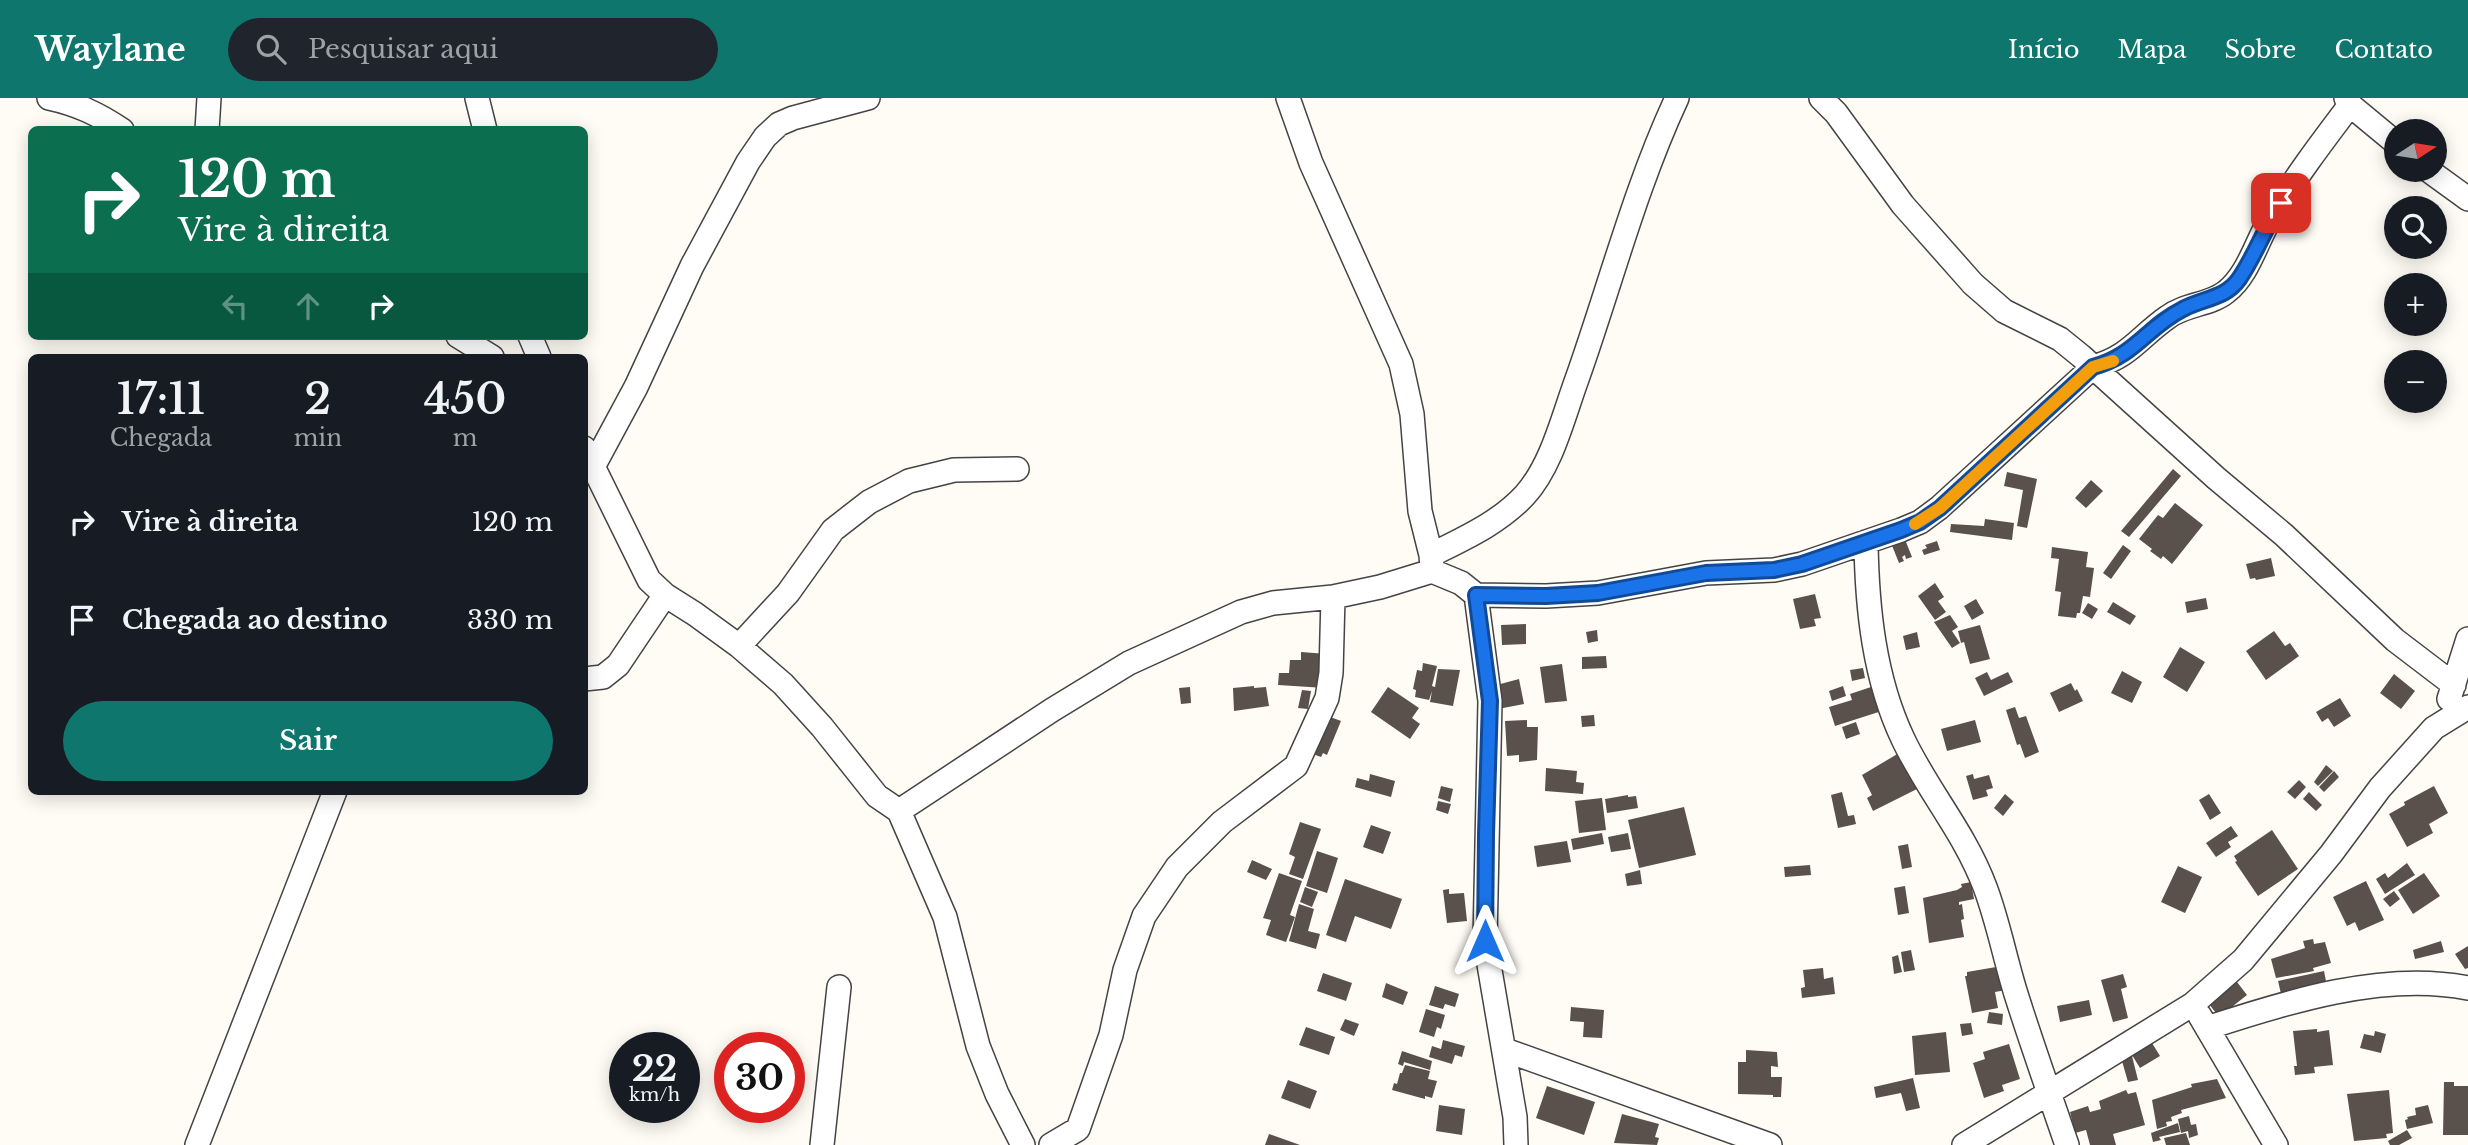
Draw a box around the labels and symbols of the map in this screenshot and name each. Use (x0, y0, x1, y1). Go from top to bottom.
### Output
north arrow (2384, 119, 2446, 182)
pin (2251, 173, 2311, 233)
position arrow (1448, 904, 1522, 978)
speed limit sign: 30 (714, 1032, 805, 1123)

